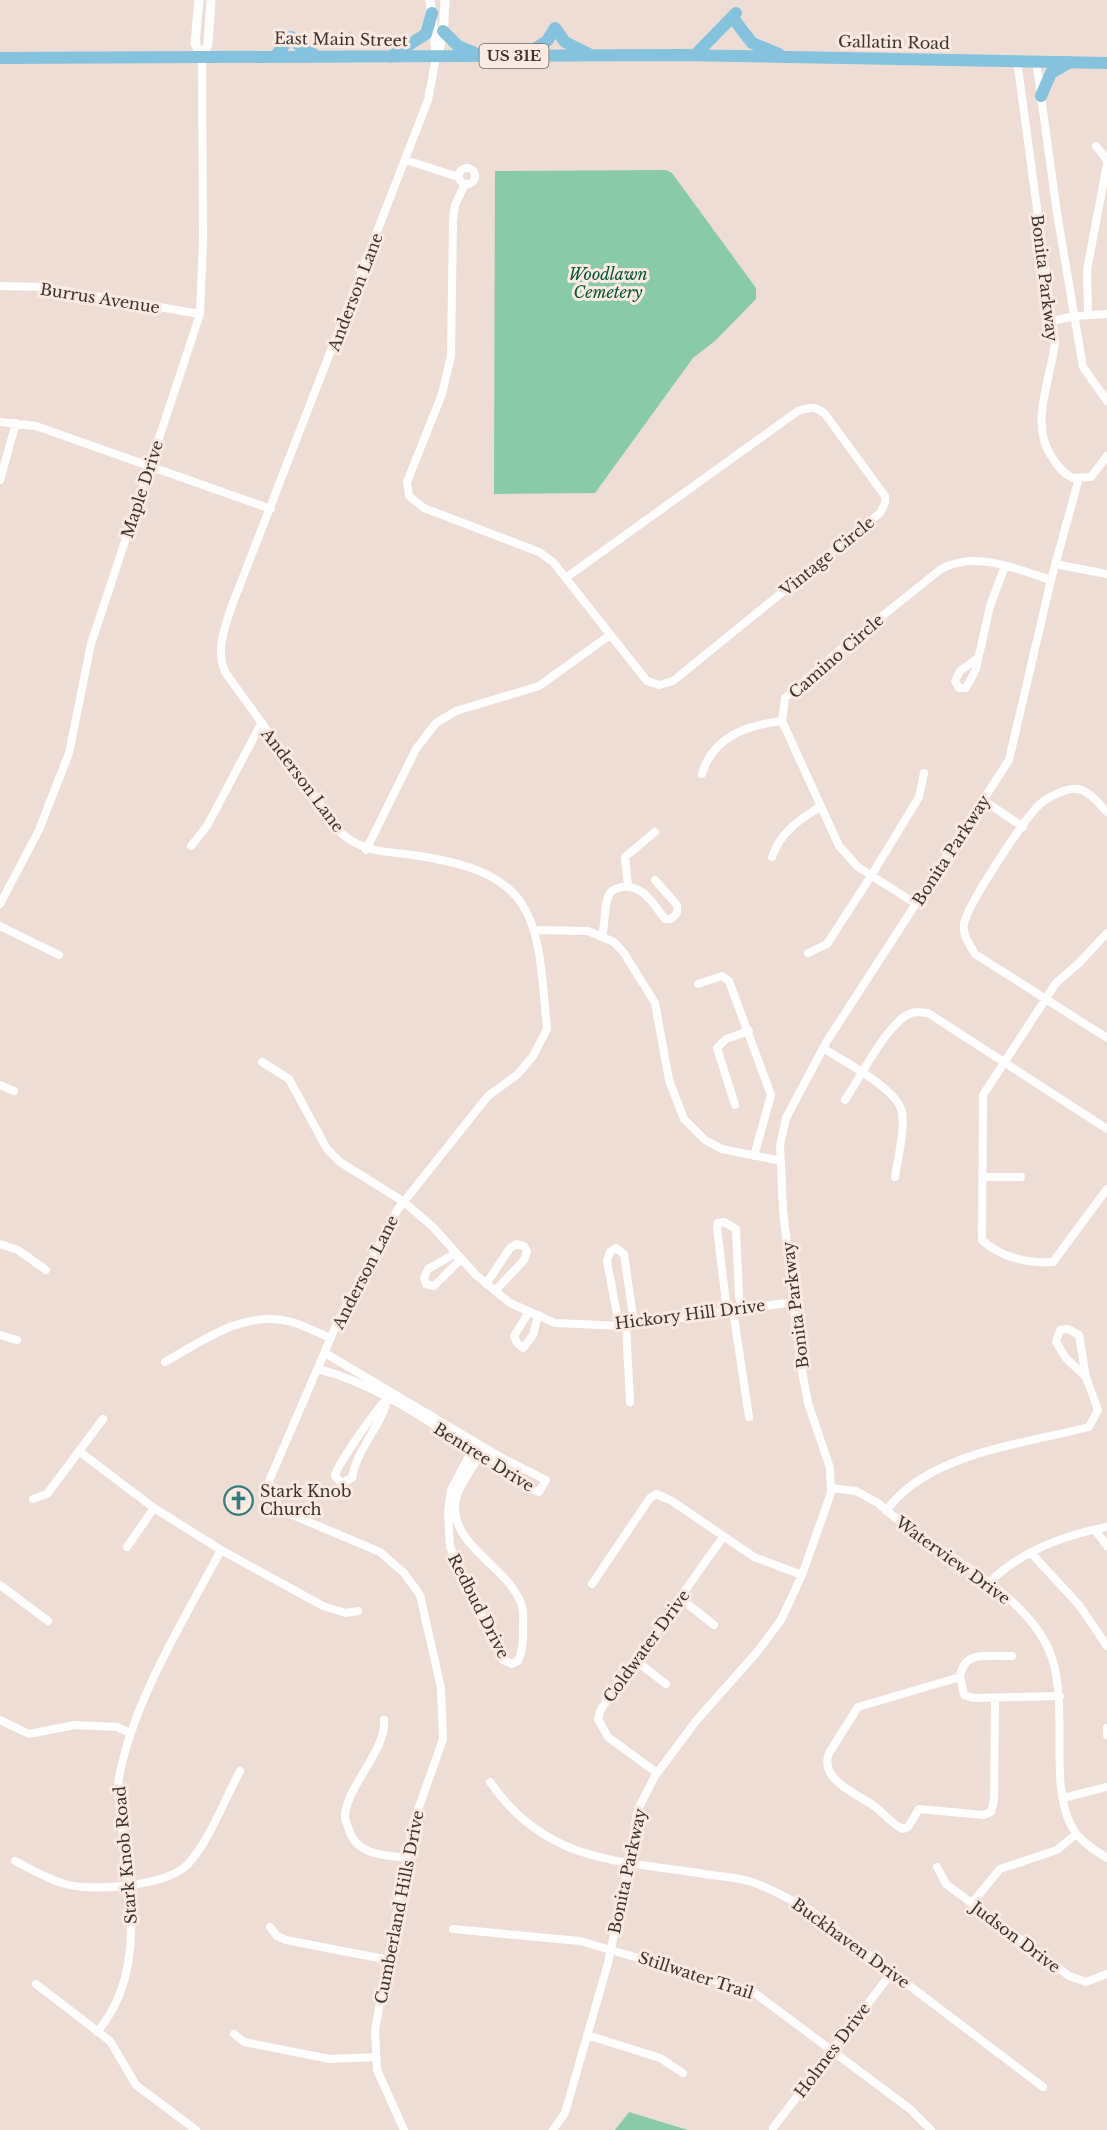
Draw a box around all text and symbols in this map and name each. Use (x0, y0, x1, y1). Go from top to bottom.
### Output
street label: East Main Street (274, 28, 408, 50)
street label: Gallatin Road (838, 31, 950, 53)
road number: US 31E (480, 44, 548, 68)
street label: Bonita Parkway (1027, 213, 1063, 343)
street label: Anderson Lane (323, 230, 387, 355)
park label: Woodlawn Cemetery (568, 264, 648, 302)
street label: Burrus Avenue (39, 279, 161, 317)
street label: Maple Drive (117, 437, 167, 541)
street label: Vintage Circle (775, 512, 878, 601)
street label: Camino Circle (784, 609, 888, 703)
street label: Anderson Lane (257, 723, 349, 836)
street label: Bonita Parkway (908, 790, 995, 909)
street label: Anderson Lane (327, 1212, 402, 1333)
street label: Bonita Parkway (777, 1240, 813, 1370)
street label: Hickory Hill Drive (614, 1295, 766, 1333)
street label: Bentree Drive (430, 1418, 538, 1496)
place label: Stark Knob Church (260, 1481, 351, 1519)
church icon: Stark Knob Church (223, 1484, 255, 1516)
street label: Waterview Drive (891, 1511, 1014, 1608)
street label: Redbud Drive (444, 1550, 514, 1662)
street label: Coldwater Drive (598, 1586, 694, 1706)
street label: Stark Knob Road (109, 1785, 141, 1925)
street label: Bonita Parkway (604, 1806, 650, 1936)
street label: Cumberland Hills Drive (370, 1809, 428, 2005)
street label: Buckhaven Drive (788, 1894, 914, 1992)
street label: Judson Drive (966, 1896, 1065, 1977)
street label: Stillwater Trail (636, 1947, 756, 2003)
street label: Holmes Drive (790, 1998, 874, 2102)

